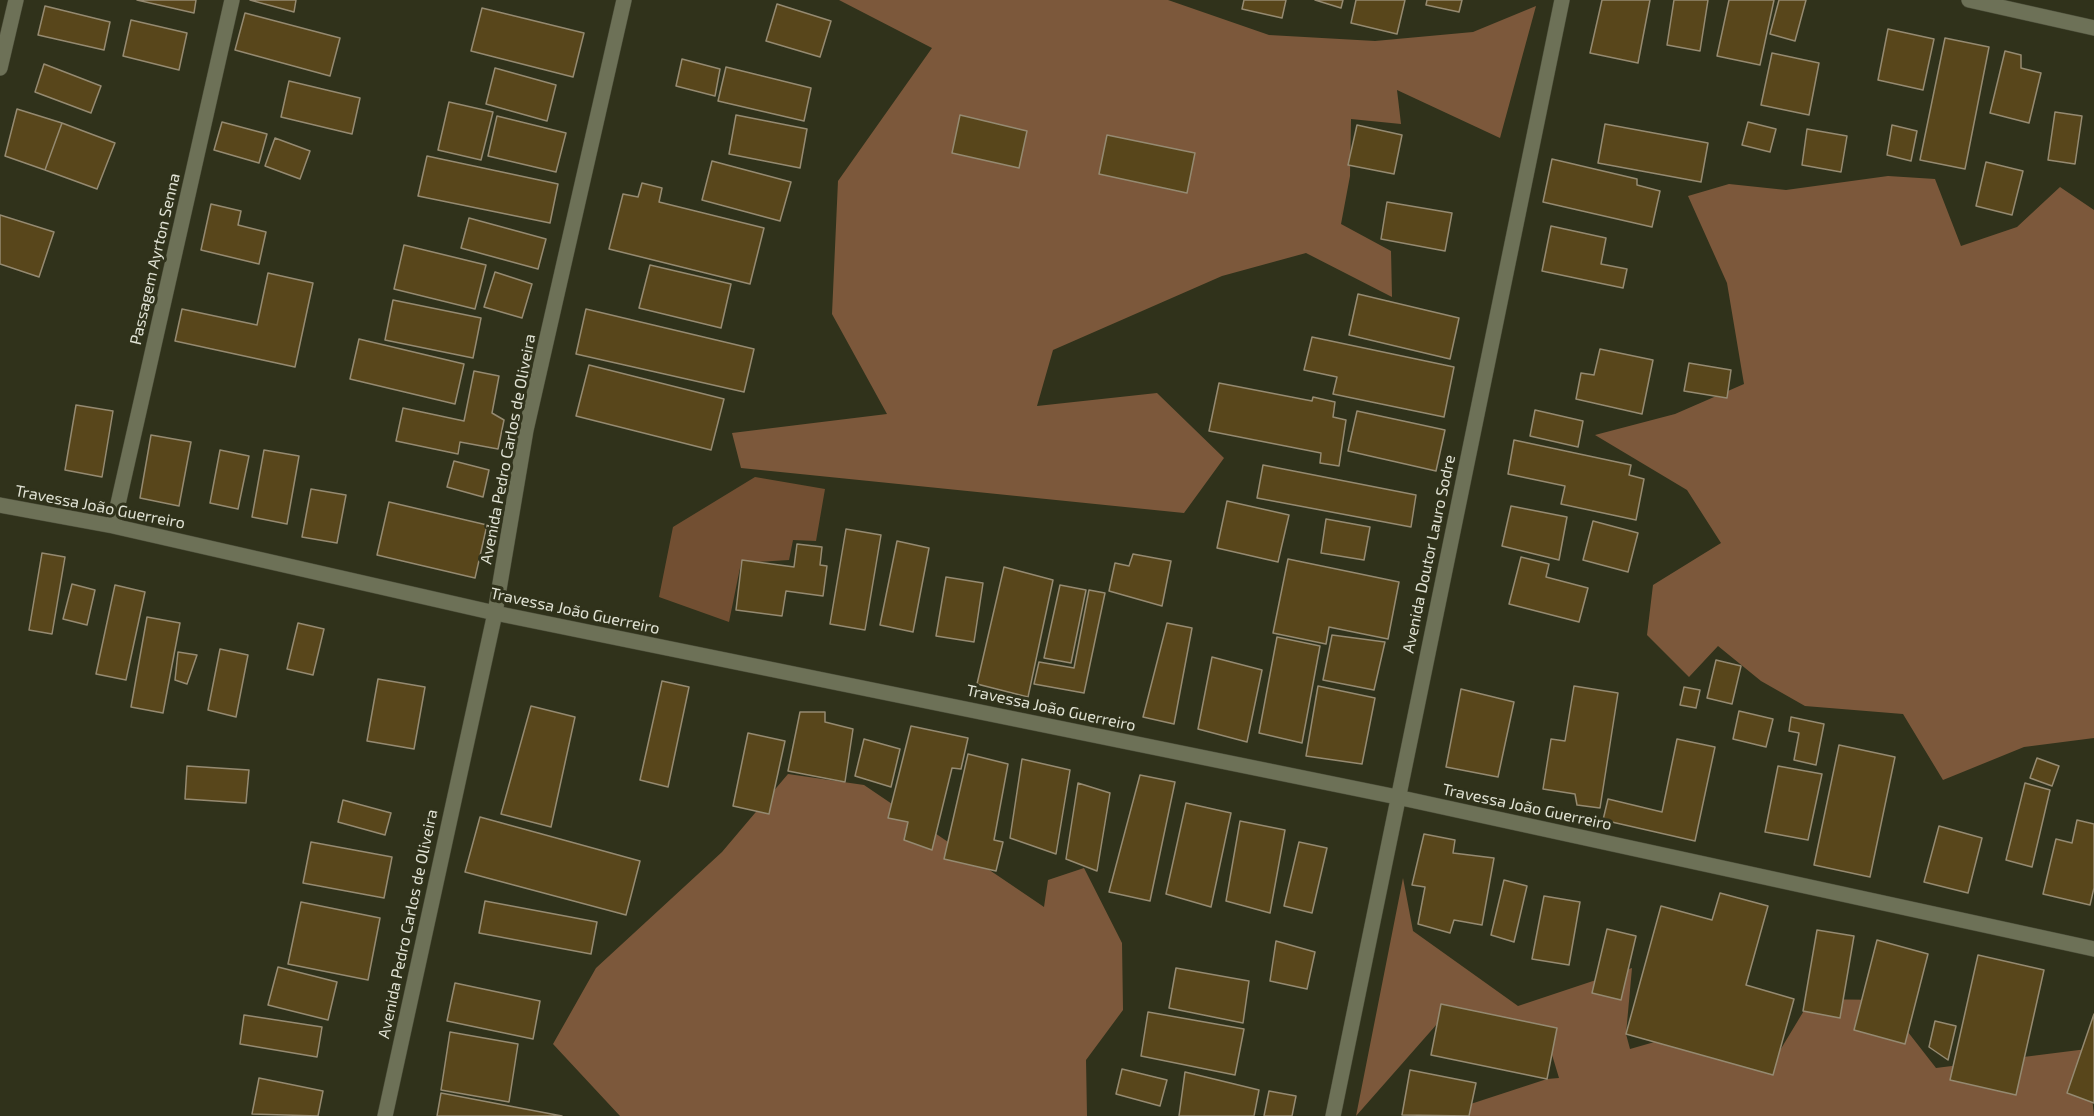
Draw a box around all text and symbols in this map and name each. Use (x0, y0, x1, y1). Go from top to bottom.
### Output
street label: Passagem Ayrton Senna (126, 171, 184, 347)
street label: Avenida Pedro Carlos de Oliveira (476, 332, 540, 566)
street label: Avenida Doutor Lauro Sodre (1399, 453, 1459, 655)
street label: Travessa João Guerreiro (13, 481, 187, 533)
street label: Travessa João Guerreiro (488, 584, 662, 638)
street label: Travessa João Guerreiro (964, 681, 1138, 735)
street label: Travessa João Guerreiro (1440, 780, 1614, 834)
street label: Avenida Pedro Carlos de Oliveira (374, 808, 442, 1040)

